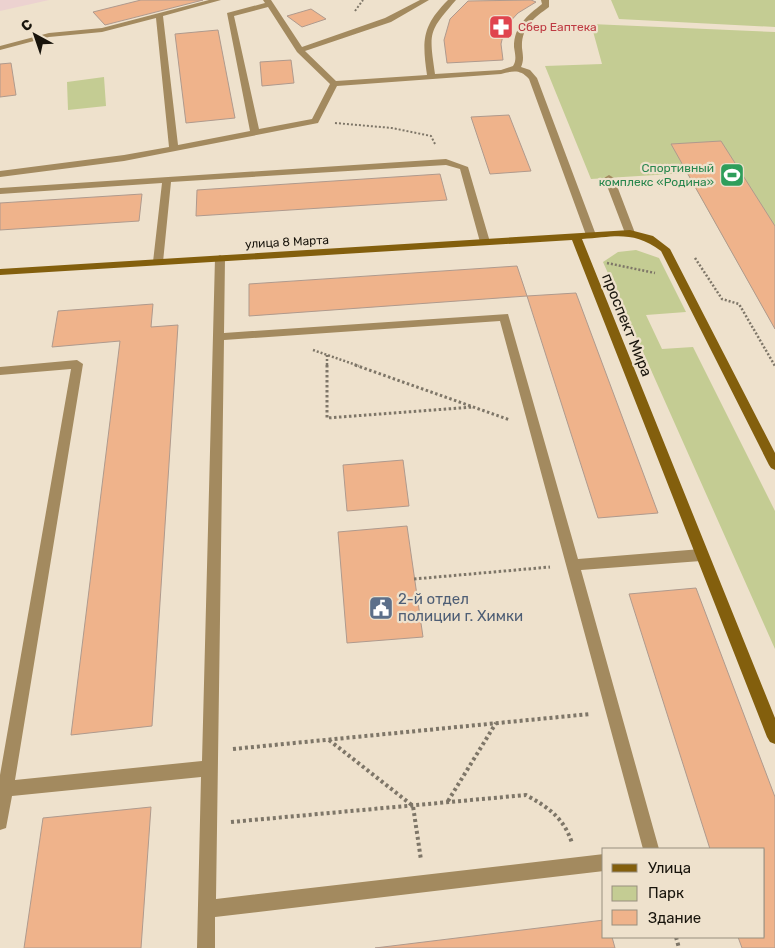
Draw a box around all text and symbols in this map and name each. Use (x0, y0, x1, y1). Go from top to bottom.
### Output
north arrow (10, 10, 60, 60)
pharmacy icon: Сбер Еаптека (488, 14, 514, 40)
text: С (18, 16, 36, 35)
place label: Сбер Еаптека (518, 20, 597, 34)
place label: Спортивный комплекс «Родина» (599, 161, 714, 189)
sports icon: Спортивный комплекс «Родина» (719, 162, 745, 188)
street label: улица 8 Марта (245, 233, 329, 251)
street label: проспект Мира (598, 271, 656, 379)
place label: 2-й отдел полиции г. Химки (398, 590, 523, 625)
public building icon: 2-й отдел полиции г. Химки (368, 595, 394, 621)
legend (602, 848, 765, 938)
text: Улица (648, 859, 691, 877)
text: Парк (648, 884, 684, 902)
text: Здание (648, 909, 701, 927)

